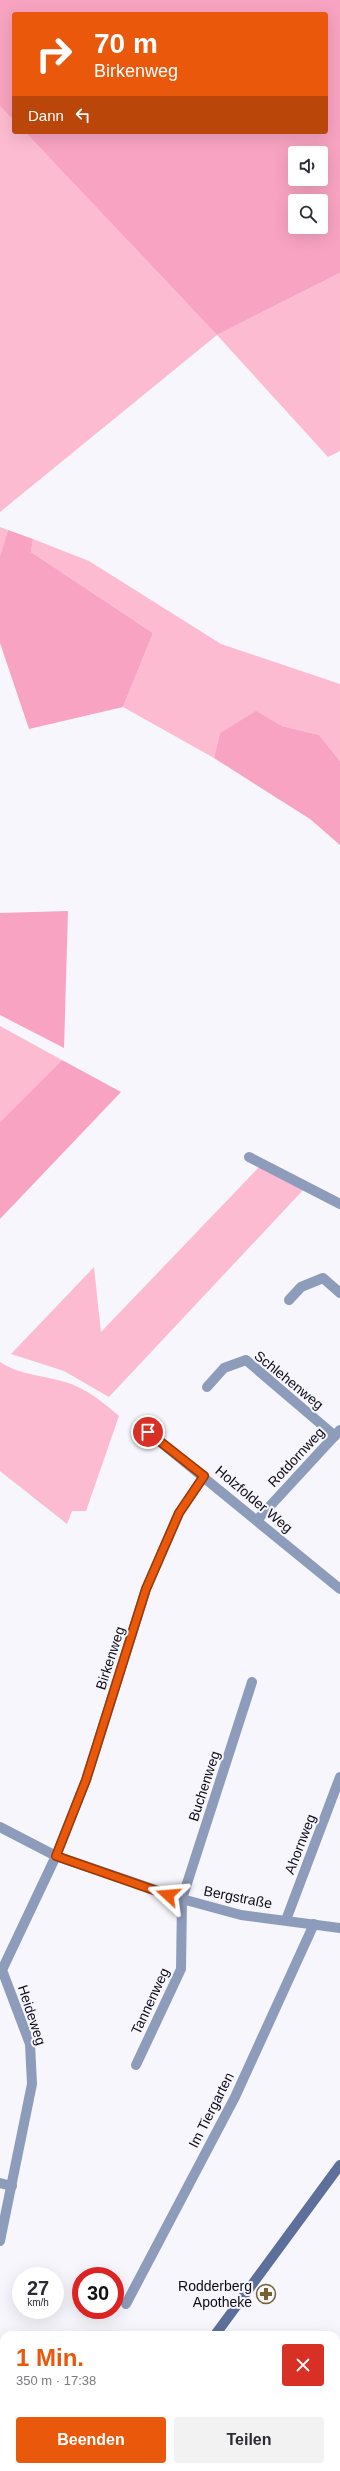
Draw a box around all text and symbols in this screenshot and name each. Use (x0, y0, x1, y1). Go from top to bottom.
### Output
icon: right (28, 28, 80, 80)
text: 70 m (94, 28, 158, 59)
text: Birkenweg (94, 61, 178, 81)
icon: left (72, 104, 94, 126)
text: Dann (28, 107, 64, 124)
map controls (288, 146, 328, 234)
button: sound (288, 146, 328, 186)
button: search (288, 194, 328, 234)
street label: Schlehenweg (251, 1347, 327, 1413)
pin (131, 1415, 165, 1449)
icon: arrive (137, 1421, 159, 1443)
street label: Rotdornweg (264, 1424, 328, 1490)
street label: Holzfolder Weg (212, 1462, 296, 1536)
street label: Birkenweg (92, 1624, 128, 1692)
street label: Buchenweg (185, 1749, 223, 1823)
street label: Ahornweg (281, 1812, 319, 1876)
position arrow (147, 1874, 189, 1916)
street label: Bergstraße (202, 1883, 274, 1912)
street label: Tannenweg (128, 1965, 172, 2037)
street label: Heideweg (15, 1983, 49, 2047)
street label: Im Tiergarten (185, 2070, 237, 2150)
speed limit sign: 30 (72, 2267, 124, 2319)
text: 27 (27, 2277, 49, 2299)
place label: Rodderberg Apotheke (178, 2278, 252, 2310)
pharmacy icon: Rodderberg Apotheke (255, 2283, 277, 2305)
text: km/h (27, 2297, 49, 2308)
text: 1 Min. (16, 2344, 84, 2371)
button: close (282, 2344, 324, 2386)
text: 350 m · 17:38 (16, 2373, 96, 2388)
button: Beenden (16, 2417, 166, 2463)
button: Teilen (174, 2417, 324, 2463)

